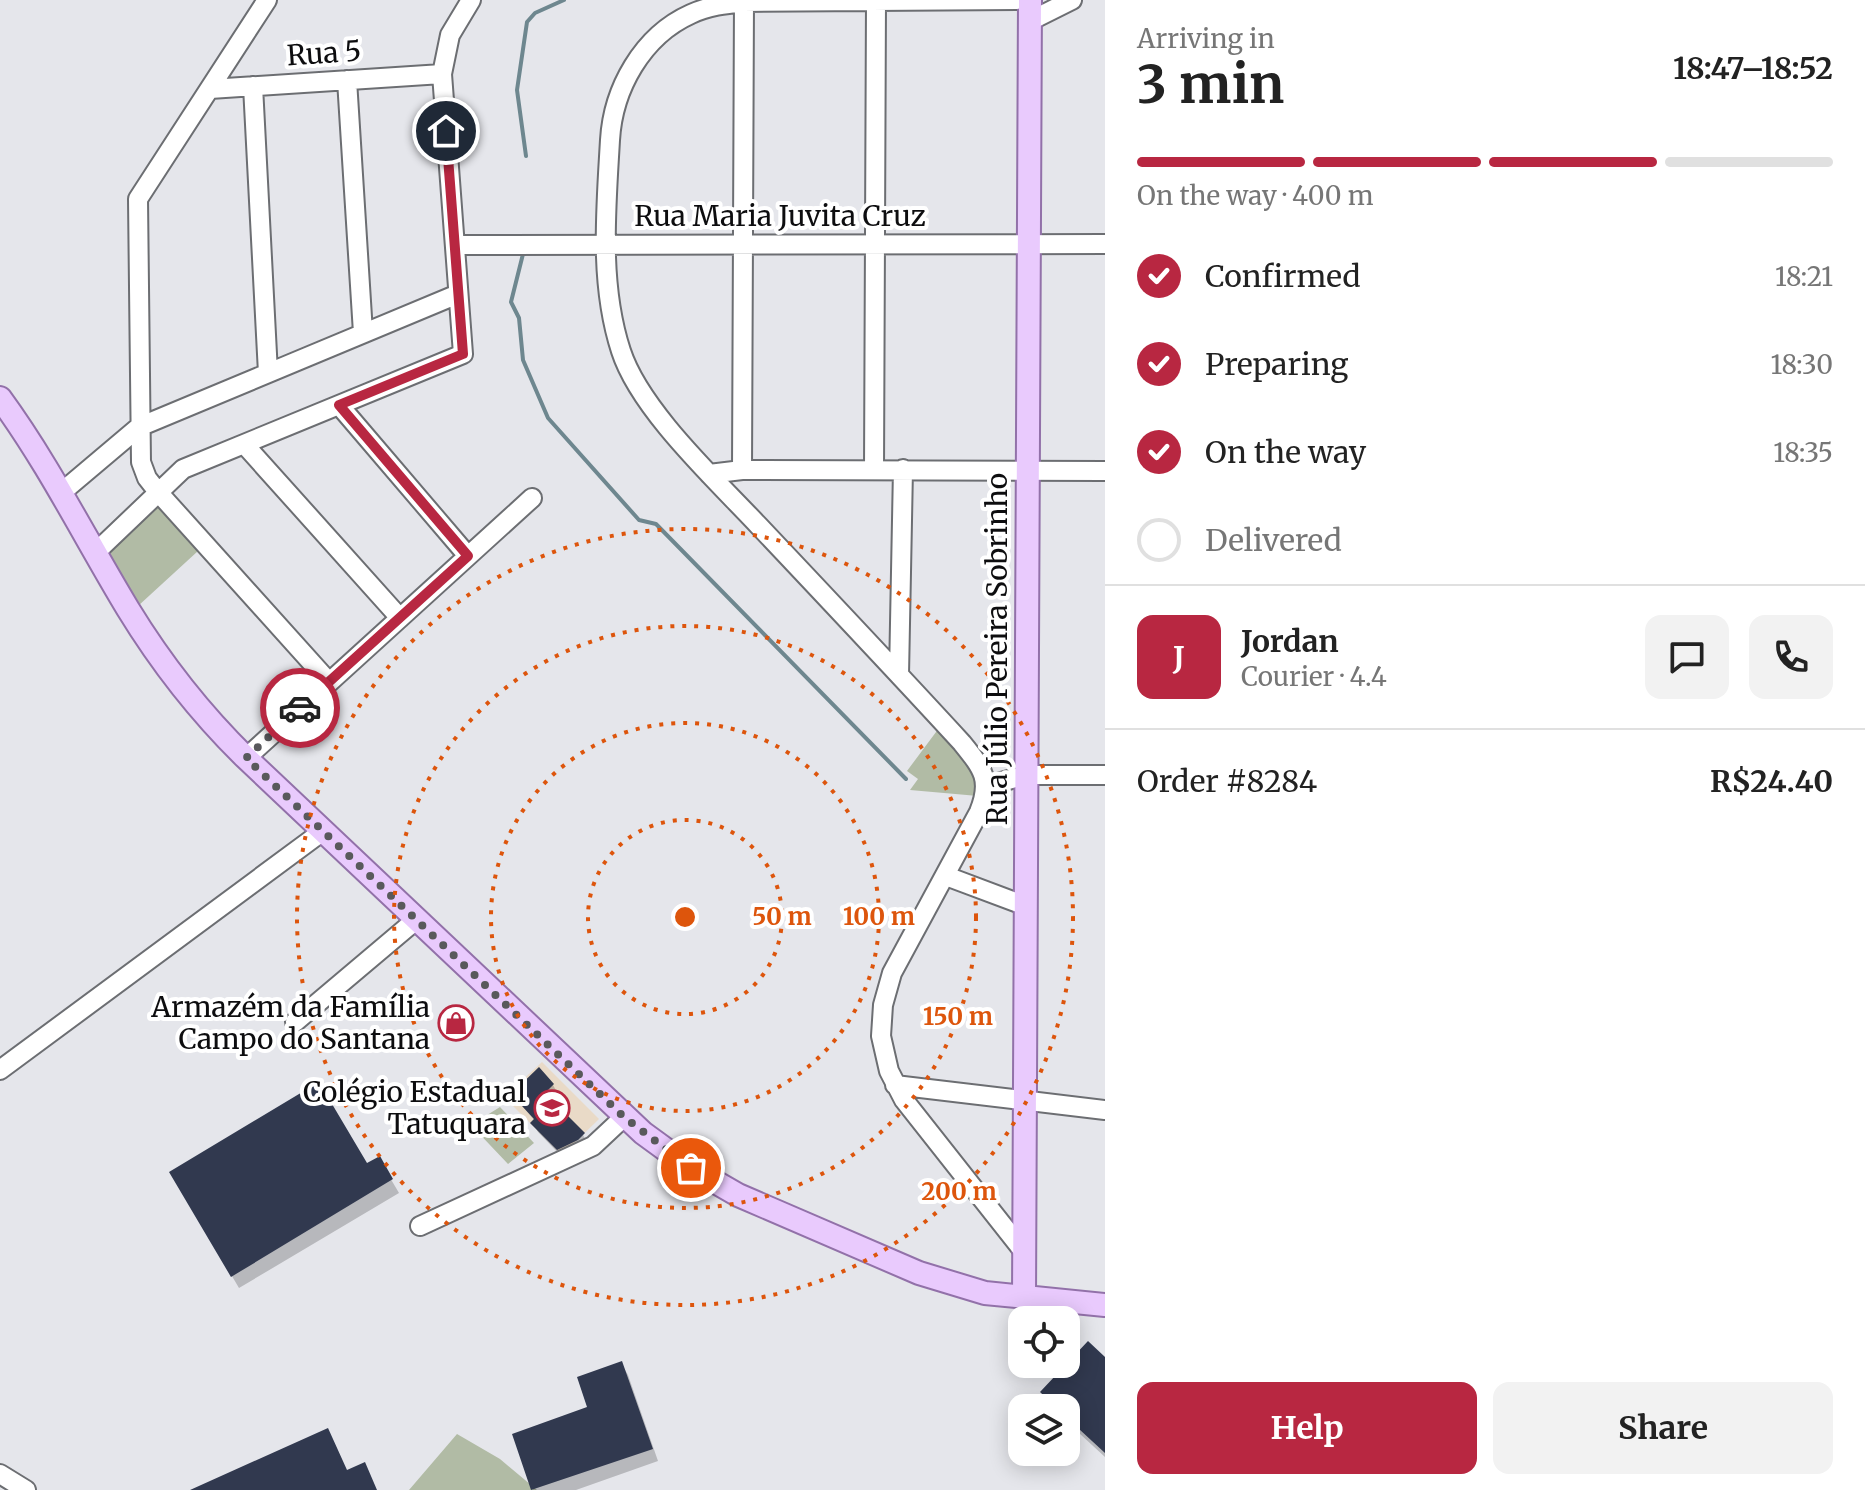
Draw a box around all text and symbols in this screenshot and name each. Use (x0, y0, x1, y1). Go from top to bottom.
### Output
text: Arriving in (1137, 22, 1275, 55)
street label: Rua 5 (285, 32, 363, 74)
text: 18:47–18:52 (1673, 49, 1833, 87)
text: 3 min (1137, 52, 1284, 117)
pin (412, 97, 480, 165)
icon: home (424, 109, 468, 153)
text: On the way · 400 m (1137, 179, 1373, 212)
street label: Rua Maria Juvita Cruz (634, 198, 926, 234)
icon: check (1137, 254, 1181, 298)
text: Confirmed (1205, 257, 1360, 295)
text: 18:21 (1775, 260, 1833, 293)
icon: check (1137, 342, 1181, 386)
text: Preparing (1205, 345, 1348, 383)
text: 18:30 (1771, 348, 1833, 381)
icon: check (1137, 430, 1181, 474)
text: On the way (1205, 433, 1366, 471)
text: 18:35 (1773, 436, 1833, 469)
street label: Rua Júlio Pereira Sobrinho (979, 473, 1015, 825)
text: Delivered (1205, 521, 1342, 559)
button: chat (1645, 615, 1729, 699)
button: phone (1749, 615, 1833, 699)
text: Jordan (1241, 622, 1339, 660)
text: J (1173, 638, 1185, 676)
text: Courier · 4.4 (1241, 660, 1387, 693)
courier (260, 668, 340, 748)
icon: car (278, 686, 322, 730)
text: Order #8284 (1137, 762, 1317, 800)
text: R$24.40 (1710, 762, 1833, 800)
text: 50 m (752, 901, 812, 932)
text: 100 m (843, 901, 915, 932)
centre of rings (671, 903, 699, 931)
place label: Armazém da Família Campo do Santana (150, 989, 430, 1057)
text: 150 m (923, 1001, 993, 1032)
shop icon: Armazém da Família Campo do Santana (437, 1004, 475, 1042)
place label: Colégio Estadual Tatuquara (303, 1074, 526, 1142)
school or university icon: Colégio Estadual Tatuquara (533, 1089, 571, 1127)
pin (657, 1134, 725, 1202)
icon: bag (669, 1146, 713, 1190)
text: 200 m (921, 1176, 997, 1207)
map controls (1008, 1306, 1080, 1466)
button: locate (1008, 1306, 1080, 1378)
button: Help (1137, 1382, 1477, 1474)
button: Share (1493, 1382, 1833, 1474)
button: layers (1008, 1394, 1080, 1466)

